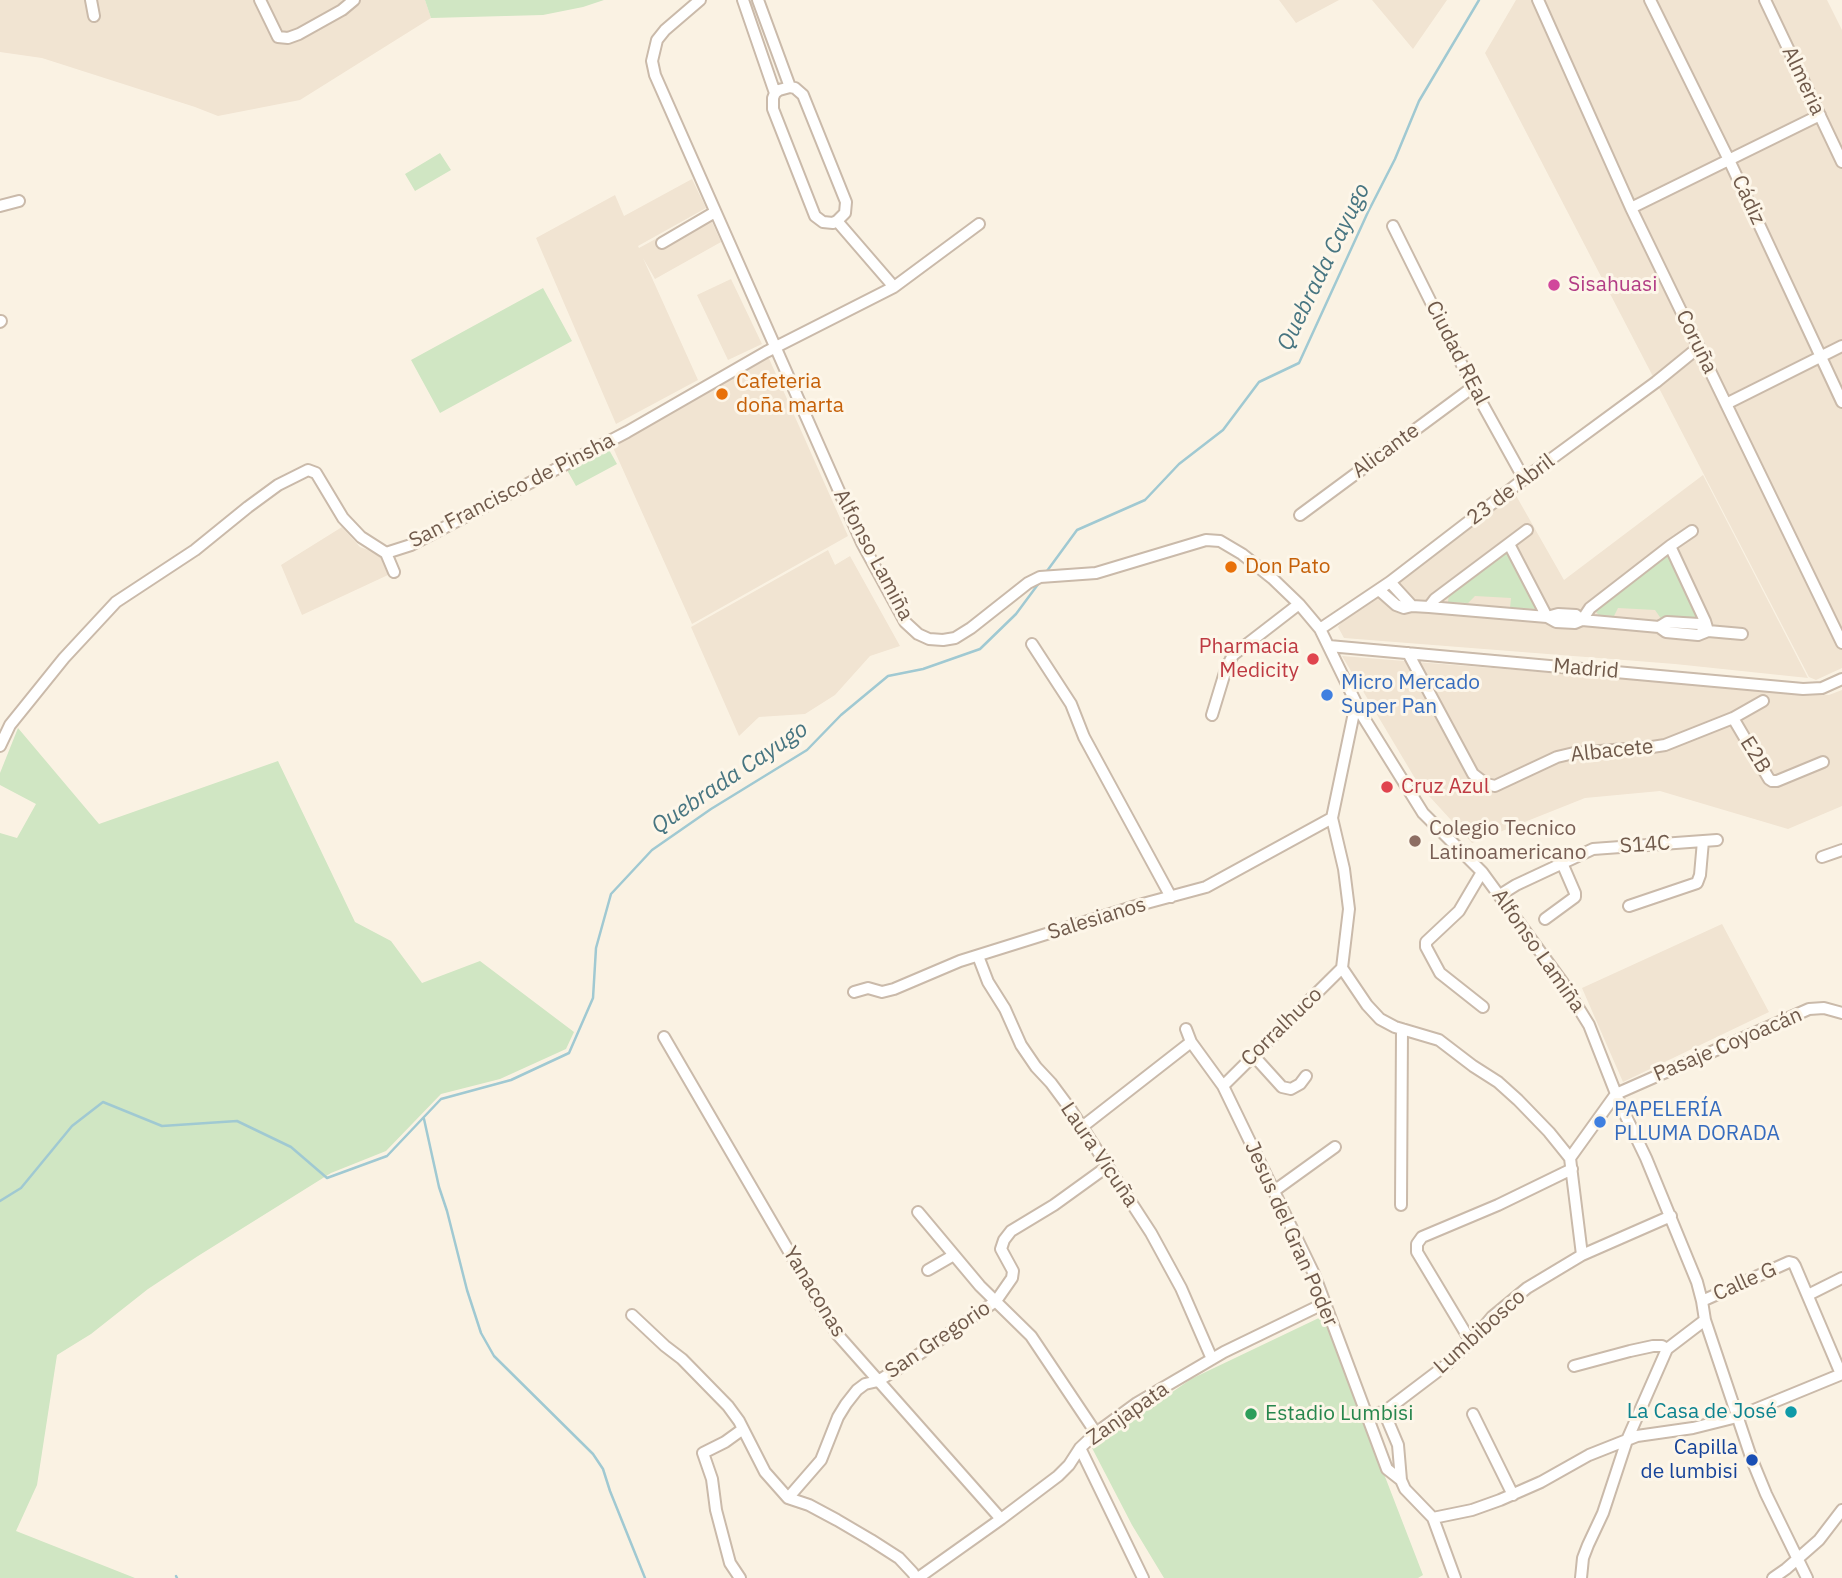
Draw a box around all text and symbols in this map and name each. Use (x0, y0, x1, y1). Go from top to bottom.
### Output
street label: Almeria (1776, 43, 1830, 119)
street label: Cádiz (1726, 171, 1770, 229)
water label: Quebrada Cayugo (1272, 179, 1376, 355)
place label: Sisahuasi (1568, 272, 1657, 298)
marker: Sisahuasi (1546, 277, 1562, 293)
street label: Ciudad REal (1420, 297, 1494, 409)
street label: Coruña (1670, 306, 1722, 378)
place label: Cafeteria doña marta (736, 369, 844, 419)
marker: Cafeteria doña marta (714, 386, 730, 402)
street label: Alicante (1347, 418, 1425, 484)
street label: San Francisco de Pinsha (405, 428, 619, 554)
street label: 23 de Abril (1462, 449, 1560, 531)
street label: Alfonso Lamiña (828, 485, 918, 625)
place label: Don Pato (1245, 554, 1331, 580)
marker: Don Pato (1223, 559, 1239, 575)
place label: Pharmacia Medicity (1199, 634, 1299, 684)
marker: Pharmacia Medicity (1305, 651, 1321, 667)
street label: Madrid (1552, 654, 1620, 684)
place label: Micro Mercado Super Pan (1341, 670, 1480, 720)
marker: Micro Mercado Super Pan (1319, 687, 1335, 703)
water label: Quebrada Cayugo (647, 716, 813, 840)
street label: E2B (1734, 732, 1776, 778)
street label: Albacete (1569, 734, 1655, 768)
place label: Cruz Azul (1401, 774, 1489, 800)
marker: Cruz Azul (1379, 779, 1395, 795)
place label: Colegio Tecnico Latinoamericano (1429, 816, 1587, 866)
street label: S14C (1619, 831, 1671, 859)
marker: Colegio Tecnico Latinoamericano (1407, 833, 1423, 849)
street label: Alfonso Lamiña (1486, 884, 1590, 1018)
street label: Salesianos (1045, 892, 1149, 946)
street label: Corralhuco (1236, 982, 1328, 1072)
street label: Pasaje Coyoacán (1650, 1002, 1806, 1088)
place label: PAPELERÍA PLLUMA DORADA (1614, 1097, 1780, 1147)
street label: Laura Vicuña (1055, 1098, 1143, 1212)
marker: PAPELERÍA PLLUMA DORADA (1592, 1114, 1608, 1130)
street label: Jesus del Gran Poder (1239, 1138, 1343, 1330)
street label: Yanaconas (777, 1242, 851, 1342)
street label: Calle G (1709, 1257, 1781, 1307)
street label: Lumbibosco (1429, 1284, 1531, 1380)
street label: San Gregorio (881, 1296, 995, 1384)
street label: Zanjapata (1082, 1377, 1174, 1451)
place label: La Casa de José (1627, 1399, 1777, 1425)
place label: Estadio Lumbisi (1265, 1401, 1414, 1427)
marker: La Casa de José (1783, 1404, 1799, 1420)
marker: Estadio Lumbisi (1243, 1406, 1259, 1422)
place label: Capilla de lumbisi (1640, 1435, 1738, 1485)
marker: Capilla de lumbisi (1744, 1452, 1760, 1468)

